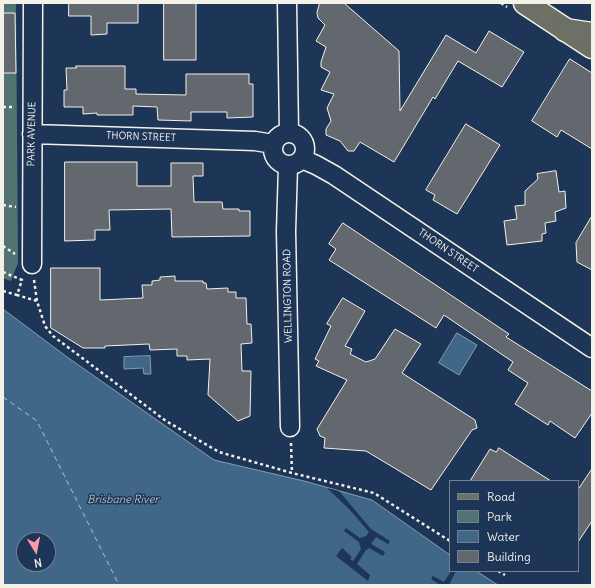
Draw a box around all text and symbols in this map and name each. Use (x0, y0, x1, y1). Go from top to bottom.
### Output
street label: PARK AVENUE (25, 101, 39, 167)
street label: THORN STREET (106, 130, 176, 144)
street label: THORN STREET (416, 226, 480, 276)
street label: WELLINGTON ROAD (281, 249, 295, 343)
legend (449, 480, 579, 572)
text: Road (487, 489, 515, 504)
water label: Brisbane River (87, 493, 159, 507)
text: Park (487, 509, 512, 524)
text: Water (487, 529, 520, 544)
north arrow (16, 532, 56, 572)
text: Building (487, 549, 531, 564)
text: N (33, 555, 43, 570)

